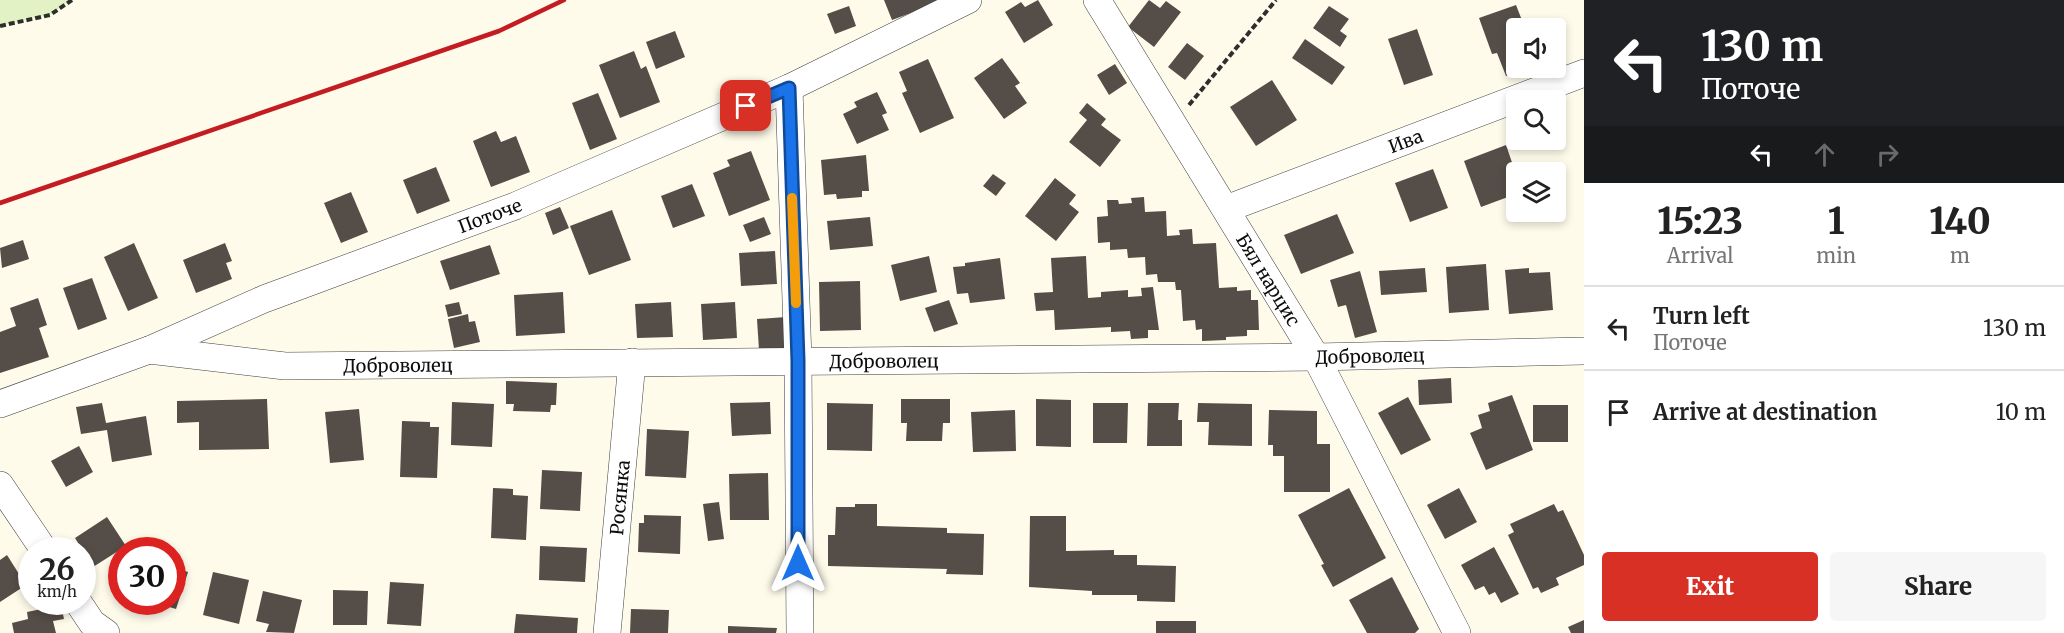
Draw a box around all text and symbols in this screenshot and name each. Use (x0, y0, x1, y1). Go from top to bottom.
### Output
map controls (1506, 18, 1566, 222)
button: sound (1506, 18, 1566, 78)
text: 130 m (1701, 20, 1823, 72)
icon: left (1602, 24, 1680, 102)
text: Поточе (1701, 72, 1800, 106)
pin (720, 80, 771, 131)
icon: arrive (729, 89, 762, 122)
button: search (1506, 90, 1566, 150)
street label: Ива (1385, 124, 1426, 158)
icon: left (1745, 138, 1778, 171)
icon: ahead (1808, 138, 1841, 171)
icon: right (1871, 138, 1904, 171)
button: layers (1506, 162, 1566, 222)
street label: Поточе (455, 193, 525, 238)
text: 15:23 (1657, 199, 1743, 244)
text: 1 (1828, 199, 1845, 244)
text: 140 (1929, 199, 1991, 244)
street label: Бял нарцис (1231, 229, 1306, 330)
text: Arrival (1667, 243, 1734, 268)
text: min (1816, 243, 1856, 268)
text: m (1950, 243, 1970, 268)
text: Turn left (1653, 302, 1750, 330)
icon: left (1602, 312, 1635, 345)
text: 130 m (1983, 314, 2046, 342)
text: Поточе (1653, 330, 1727, 355)
street label: Доброволец (1315, 343, 1425, 369)
street label: Доброволец (829, 349, 939, 373)
street label: Доброволец (343, 353, 453, 377)
icon: arrive (1602, 396, 1635, 429)
text: Arrive at destination (1653, 398, 1877, 426)
text: 10 m (1996, 398, 2046, 426)
street label: Росянка (605, 459, 634, 536)
position arrow (766, 531, 830, 595)
speed limit sign: 30 (108, 537, 186, 615)
text: 26 (39, 550, 75, 588)
button: Exit (1602, 552, 1818, 621)
button: Share (1830, 552, 2046, 621)
text: km/h (37, 582, 77, 601)

